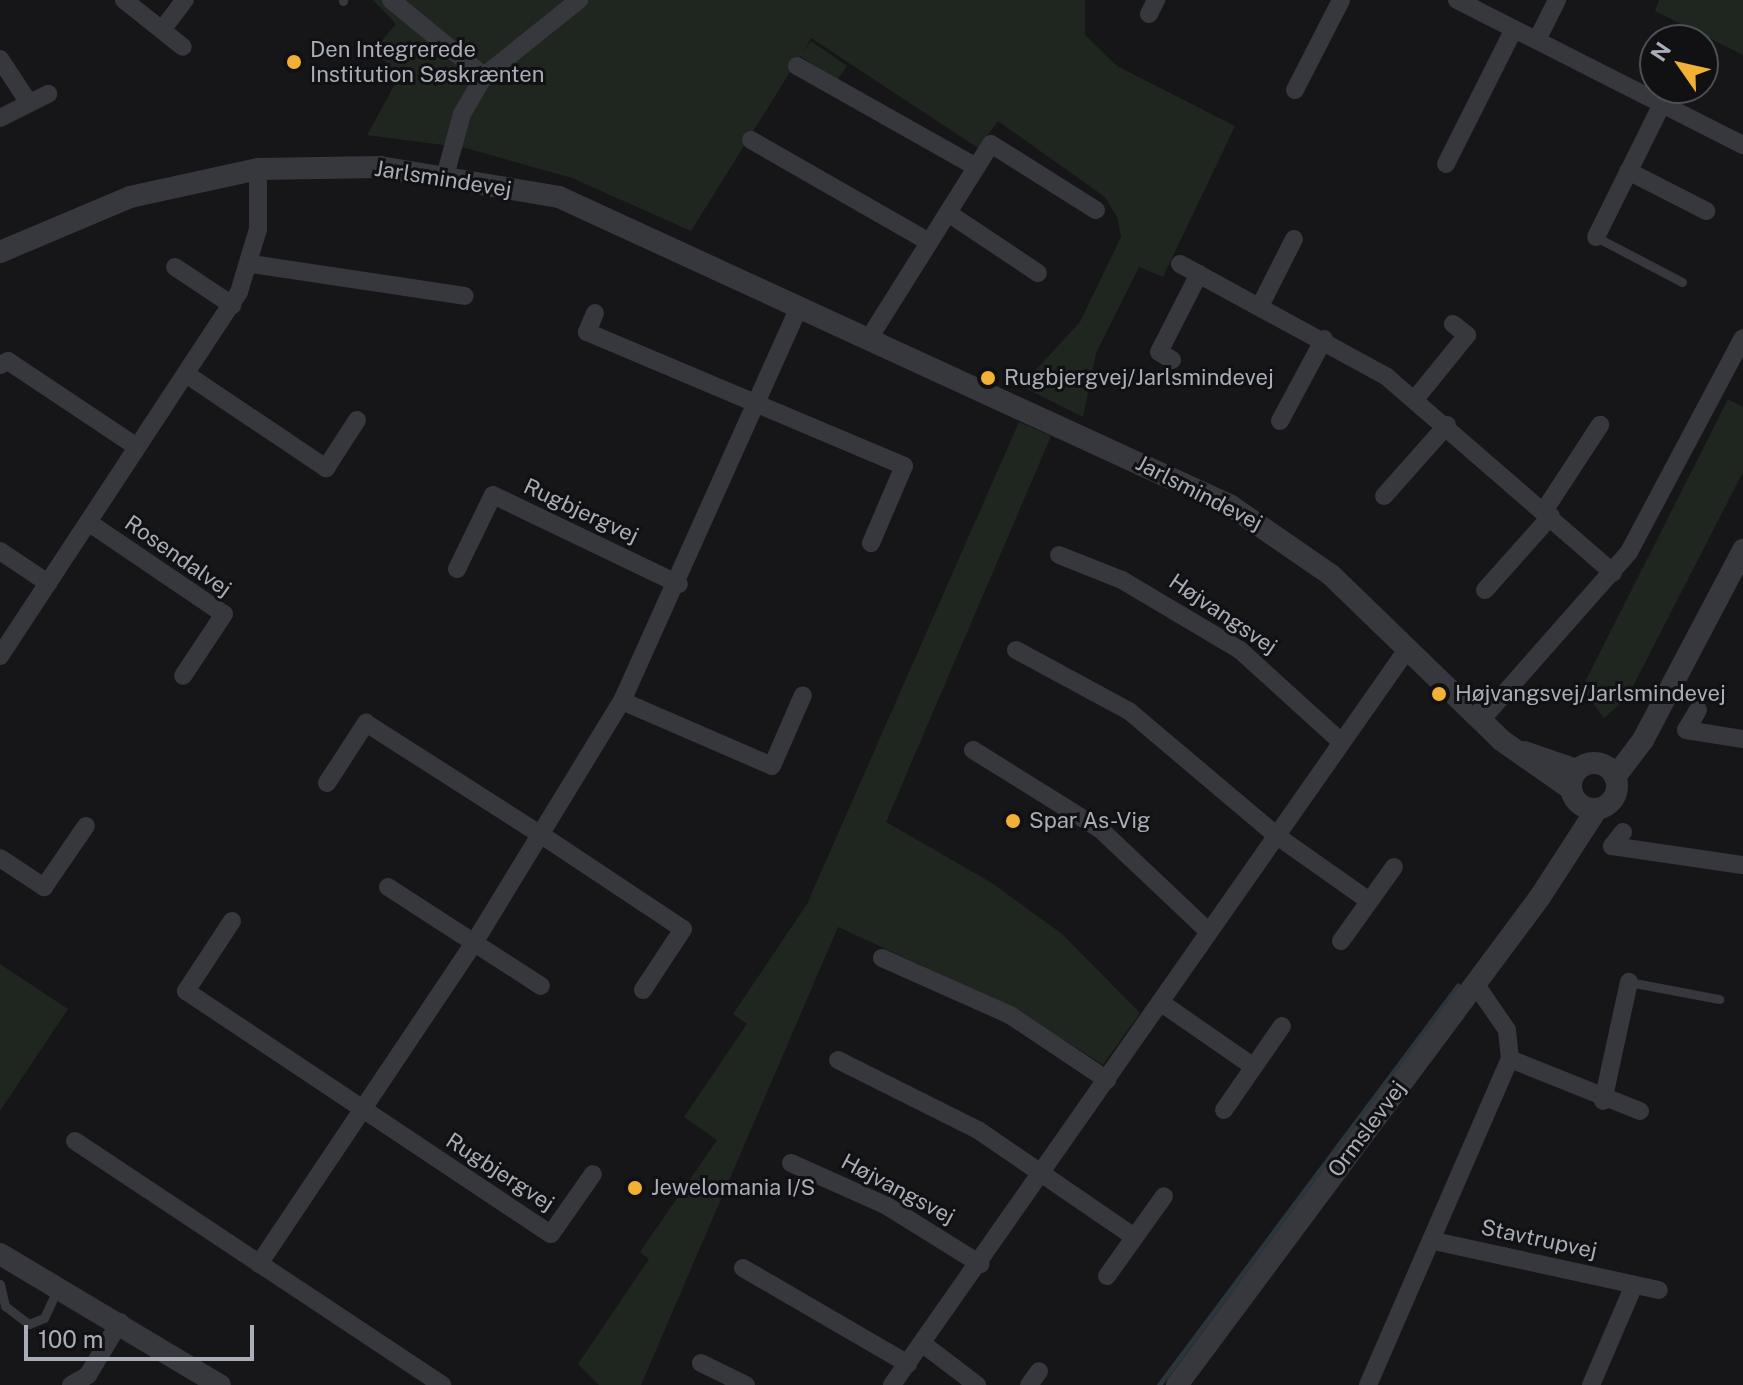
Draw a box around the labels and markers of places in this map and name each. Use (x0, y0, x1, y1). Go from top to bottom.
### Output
place label: Den Integrerede Institution Søskrænten (310, 36, 544, 88)
marker: Den Integrerede Institution Søskrænten (285, 53, 303, 71)
place label: Rugbjergvej/Jarlsmindevej (1004, 365, 1274, 391)
marker: Rugbjergvej/Jarlsmindevej (979, 369, 997, 387)
place label: Højvangsvej/Jarlsmindevej (1455, 681, 1726, 707)
marker: Højvangsvej/Jarlsmindevej (1430, 685, 1448, 703)
place label: Spar As-Vig (1029, 808, 1151, 834)
marker: Spar As-Vig (1004, 812, 1022, 830)
place label: Jewelomania I/S (651, 1175, 815, 1201)
marker: Jewelomania I/S (626, 1179, 644, 1197)

